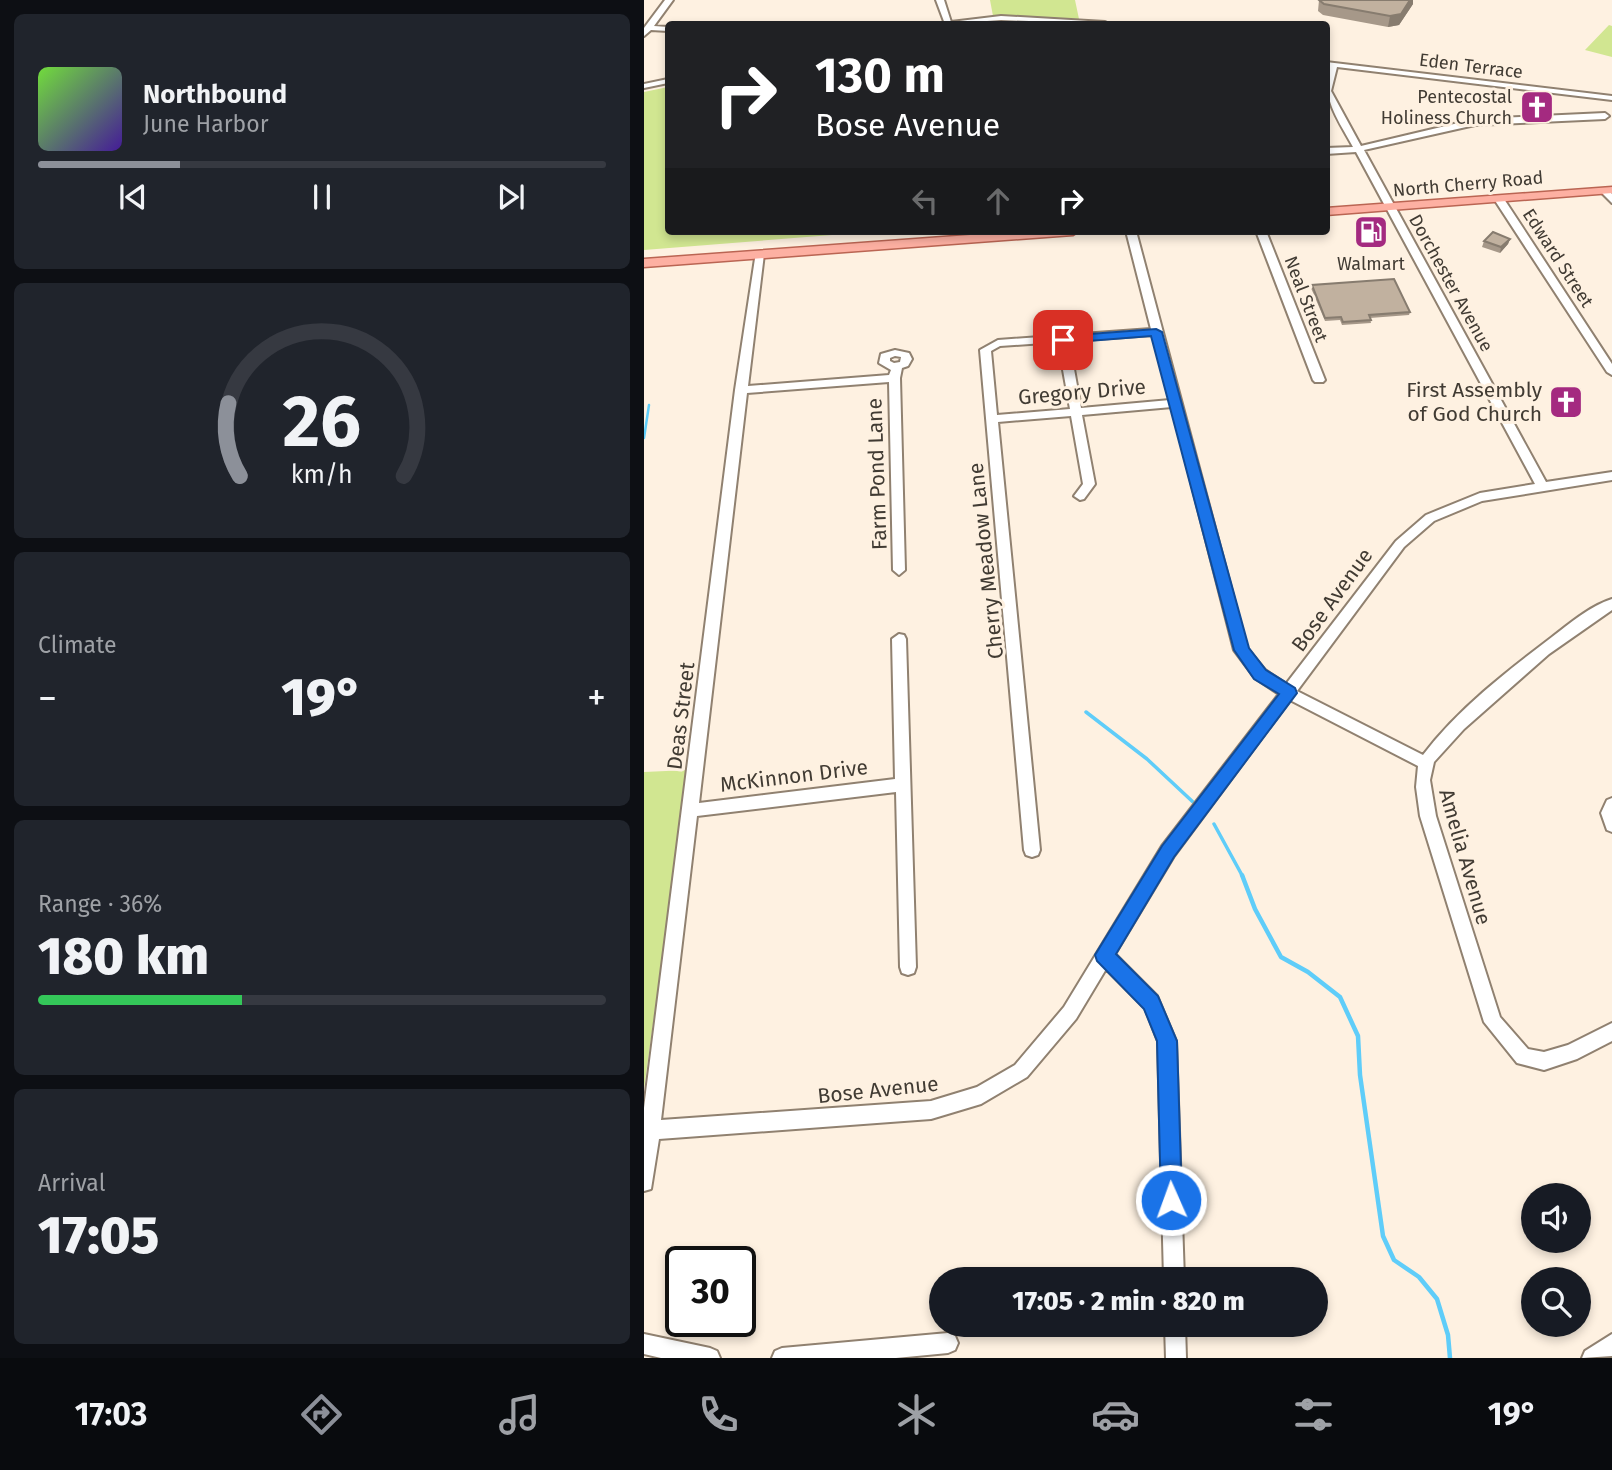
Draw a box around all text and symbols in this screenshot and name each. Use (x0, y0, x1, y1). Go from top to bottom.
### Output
text: 130 m (815, 46, 945, 105)
icon: right (700, 49, 791, 140)
street label: Eden Terrace (1418, 49, 1524, 83)
text: Northbound (143, 79, 287, 110)
place label: Pentecostal Holiness Church (1381, 86, 1512, 129)
church icon: Pentecostal Holiness Church (1518, 88, 1556, 126)
text: Bose Avenue (815, 106, 1000, 144)
text: June Harbor (143, 110, 269, 138)
street label: North Cherry Road (1392, 166, 1544, 202)
icon: previous (114, 178, 152, 216)
icon: pause (303, 178, 341, 216)
icon: next (492, 178, 530, 216)
icon: left (906, 182, 944, 220)
icon: ahead (979, 182, 1017, 220)
icon: right (1052, 182, 1090, 220)
street label: Edward Street (1518, 204, 1598, 312)
street label: Dorchester Avenue (1404, 211, 1498, 355)
fuel station icon: Walmart (1352, 213, 1390, 251)
street label: Neal Street (1280, 253, 1333, 346)
place label: Walmart (1337, 253, 1405, 275)
pin (1033, 310, 1093, 370)
icon: arrive (1044, 321, 1082, 359)
street label: Gregory Drive (1017, 373, 1147, 411)
place label: First Assembly of God Church (1406, 377, 1543, 427)
text: 26 (283, 379, 361, 466)
church icon: First Assembly of God Church (1547, 383, 1585, 421)
street label: Farm Pond Lane (861, 398, 893, 550)
text: km/h (291, 460, 353, 490)
street label: Cherry Meadow Lane (963, 462, 1009, 660)
street label: Bose Avenue (1286, 543, 1378, 657)
text: Climate (38, 631, 117, 659)
street label: Deas Street (661, 660, 701, 771)
text: 19° (281, 666, 363, 729)
text: − (38, 675, 57, 721)
text: + (587, 675, 606, 721)
street label: McKinnon Drive (719, 754, 869, 798)
street label: Amelia Avenue (1433, 786, 1497, 928)
text: Range · 36% (38, 890, 162, 918)
text: 180 km (38, 925, 209, 988)
street label: Bose Avenue (816, 1071, 940, 1109)
position arrow (1134, 1163, 1208, 1237)
text: Arrival (38, 1169, 105, 1197)
map controls (1521, 1183, 1591, 1337)
button: sound (1521, 1183, 1591, 1253)
text: 17:05 (38, 1204, 159, 1267)
speed limit sign: 30 (665, 1246, 756, 1337)
button: search (1521, 1267, 1591, 1337)
text: 17:05 · 2 min · 820 m (1012, 1286, 1245, 1317)
icon: directions (297, 1390, 346, 1439)
icon: music (495, 1390, 544, 1439)
icon: phone (694, 1390, 743, 1439)
icon: climate (892, 1390, 941, 1439)
icon: car (1091, 1390, 1140, 1439)
icon: filters (1289, 1390, 1338, 1439)
text: 17:03 (75, 1395, 147, 1433)
text: 19° (1488, 1395, 1537, 1433)

